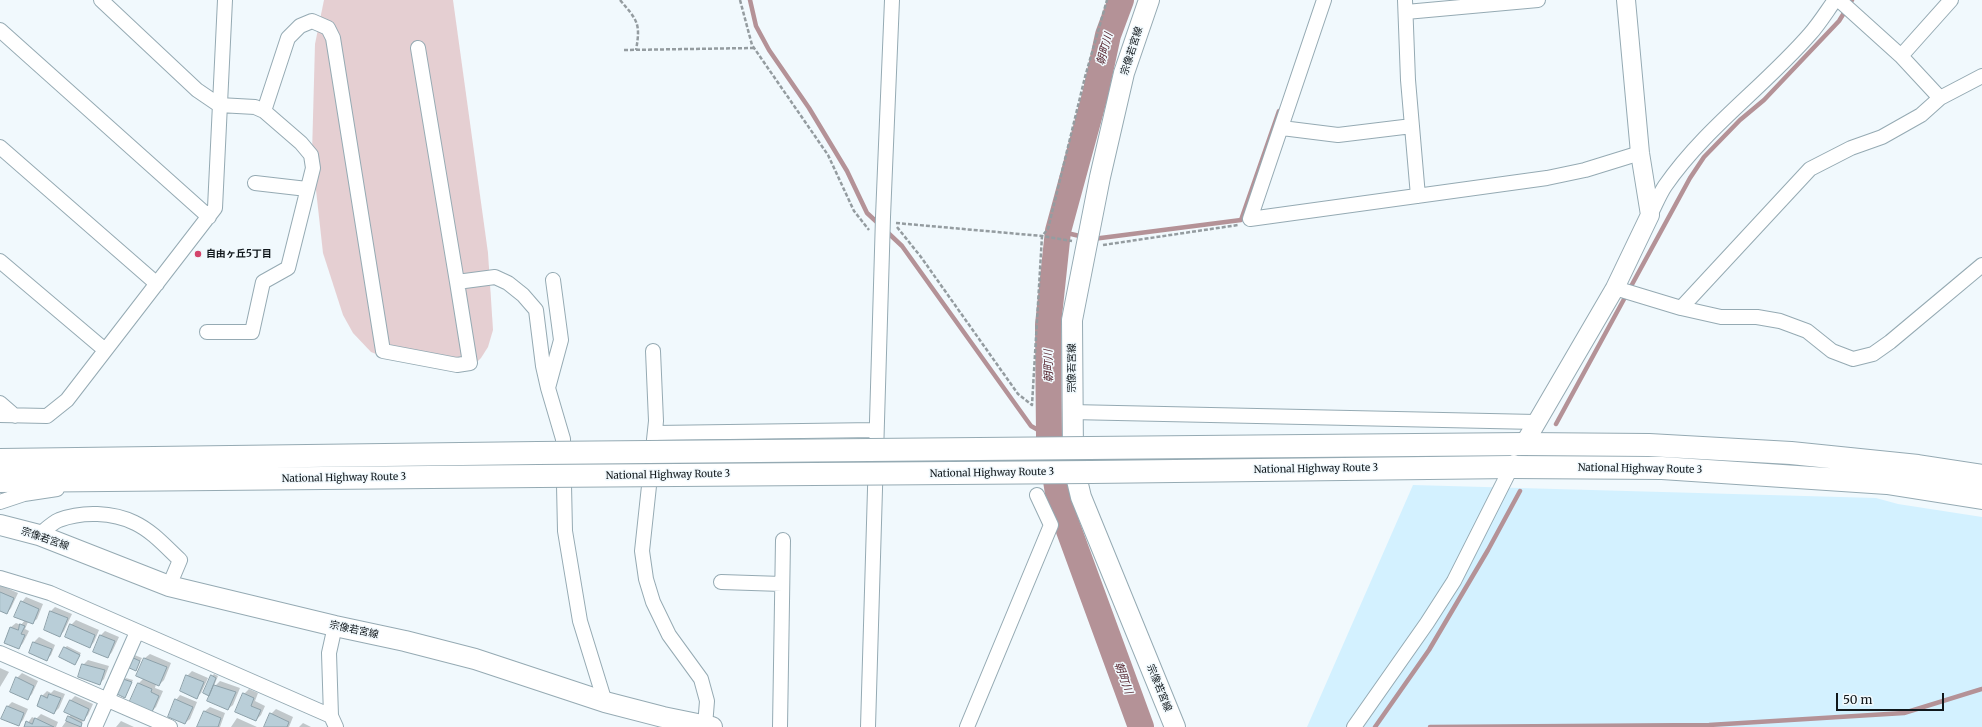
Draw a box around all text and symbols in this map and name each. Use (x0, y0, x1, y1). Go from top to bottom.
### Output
street label: 宗像若宮線 (1119, 25, 1145, 77)
water label: 朝町川 (1094, 31, 1116, 67)
place label: 自由ヶ丘5丁目 (206, 248, 272, 260)
marker: 自由ヶ丘5丁目 (193, 249, 203, 259)
street label: 宗像若宮線 (1066, 343, 1078, 393)
water label: 朝町川 (1042, 349, 1056, 383)
street label: National Highway Route 3 (1254, 462, 1378, 476)
street label: National Highway Route 3 (1578, 462, 1702, 476)
street label: National Highway Route 3 (930, 466, 1054, 480)
street label: National Highway Route 3 (606, 468, 730, 482)
street label: National Highway Route 3 (282, 471, 406, 485)
street label: 宗像若宮線 (19, 525, 71, 553)
street label: 宗像若宮線 (328, 619, 380, 641)
water label: 朝町川 (1111, 660, 1135, 696)
street label: 宗像若宮線 (1144, 663, 1174, 713)
scale bar (1838, 685, 1946, 711)
text: 50 m (1843, 692, 1872, 707)

